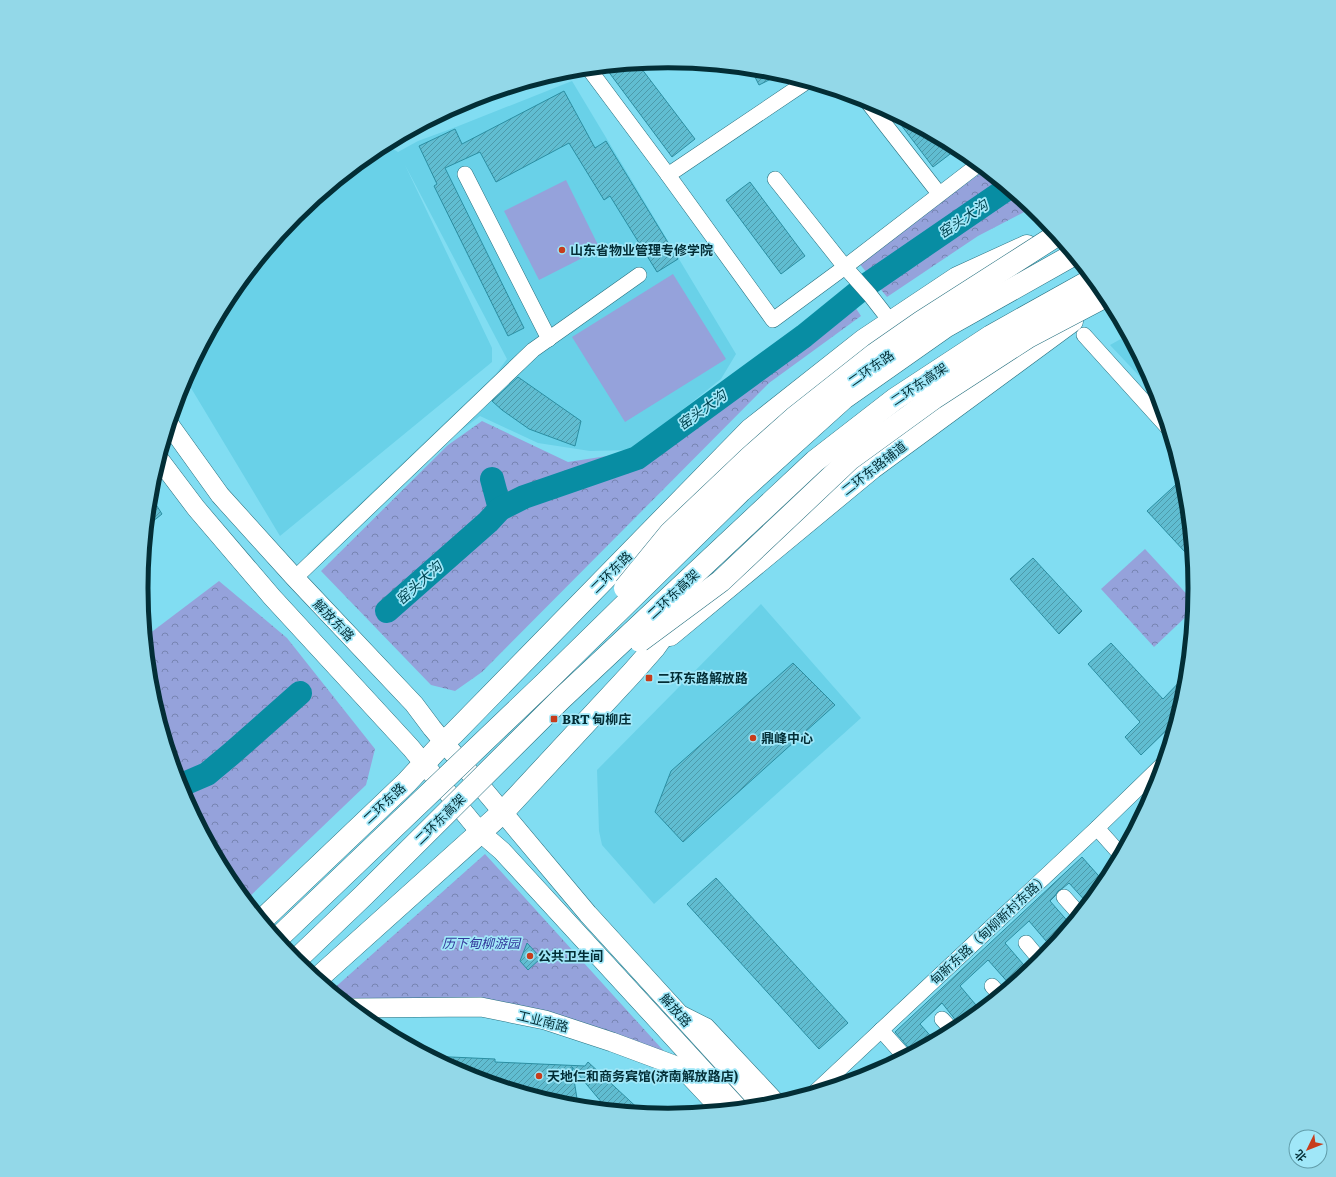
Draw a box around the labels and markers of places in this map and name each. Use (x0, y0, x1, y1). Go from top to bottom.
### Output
place label: 山东省物业管理专修学院 (570, 240, 713, 259)
marker: 山东省物业管理专修学院 (557, 245, 567, 255)
place label: 二环东路解放路 (657, 668, 748, 687)
marker: 二环东路解放路 (644, 673, 654, 683)
place label: BRT 甸柳庄 (562, 709, 631, 728)
marker: BRT 甸柳庄 (549, 714, 559, 724)
place label: 鼎峰中心 (761, 728, 813, 747)
marker: 鼎峰中心 (748, 733, 758, 743)
place label: 公共卫生间 (538, 946, 603, 965)
marker: 公共卫生间 (525, 951, 535, 961)
place label: 天地仁和商务宾馆(济南解放路店) (547, 1066, 738, 1085)
marker: 天地仁和商务宾馆(济南解放路店) (534, 1071, 544, 1081)

